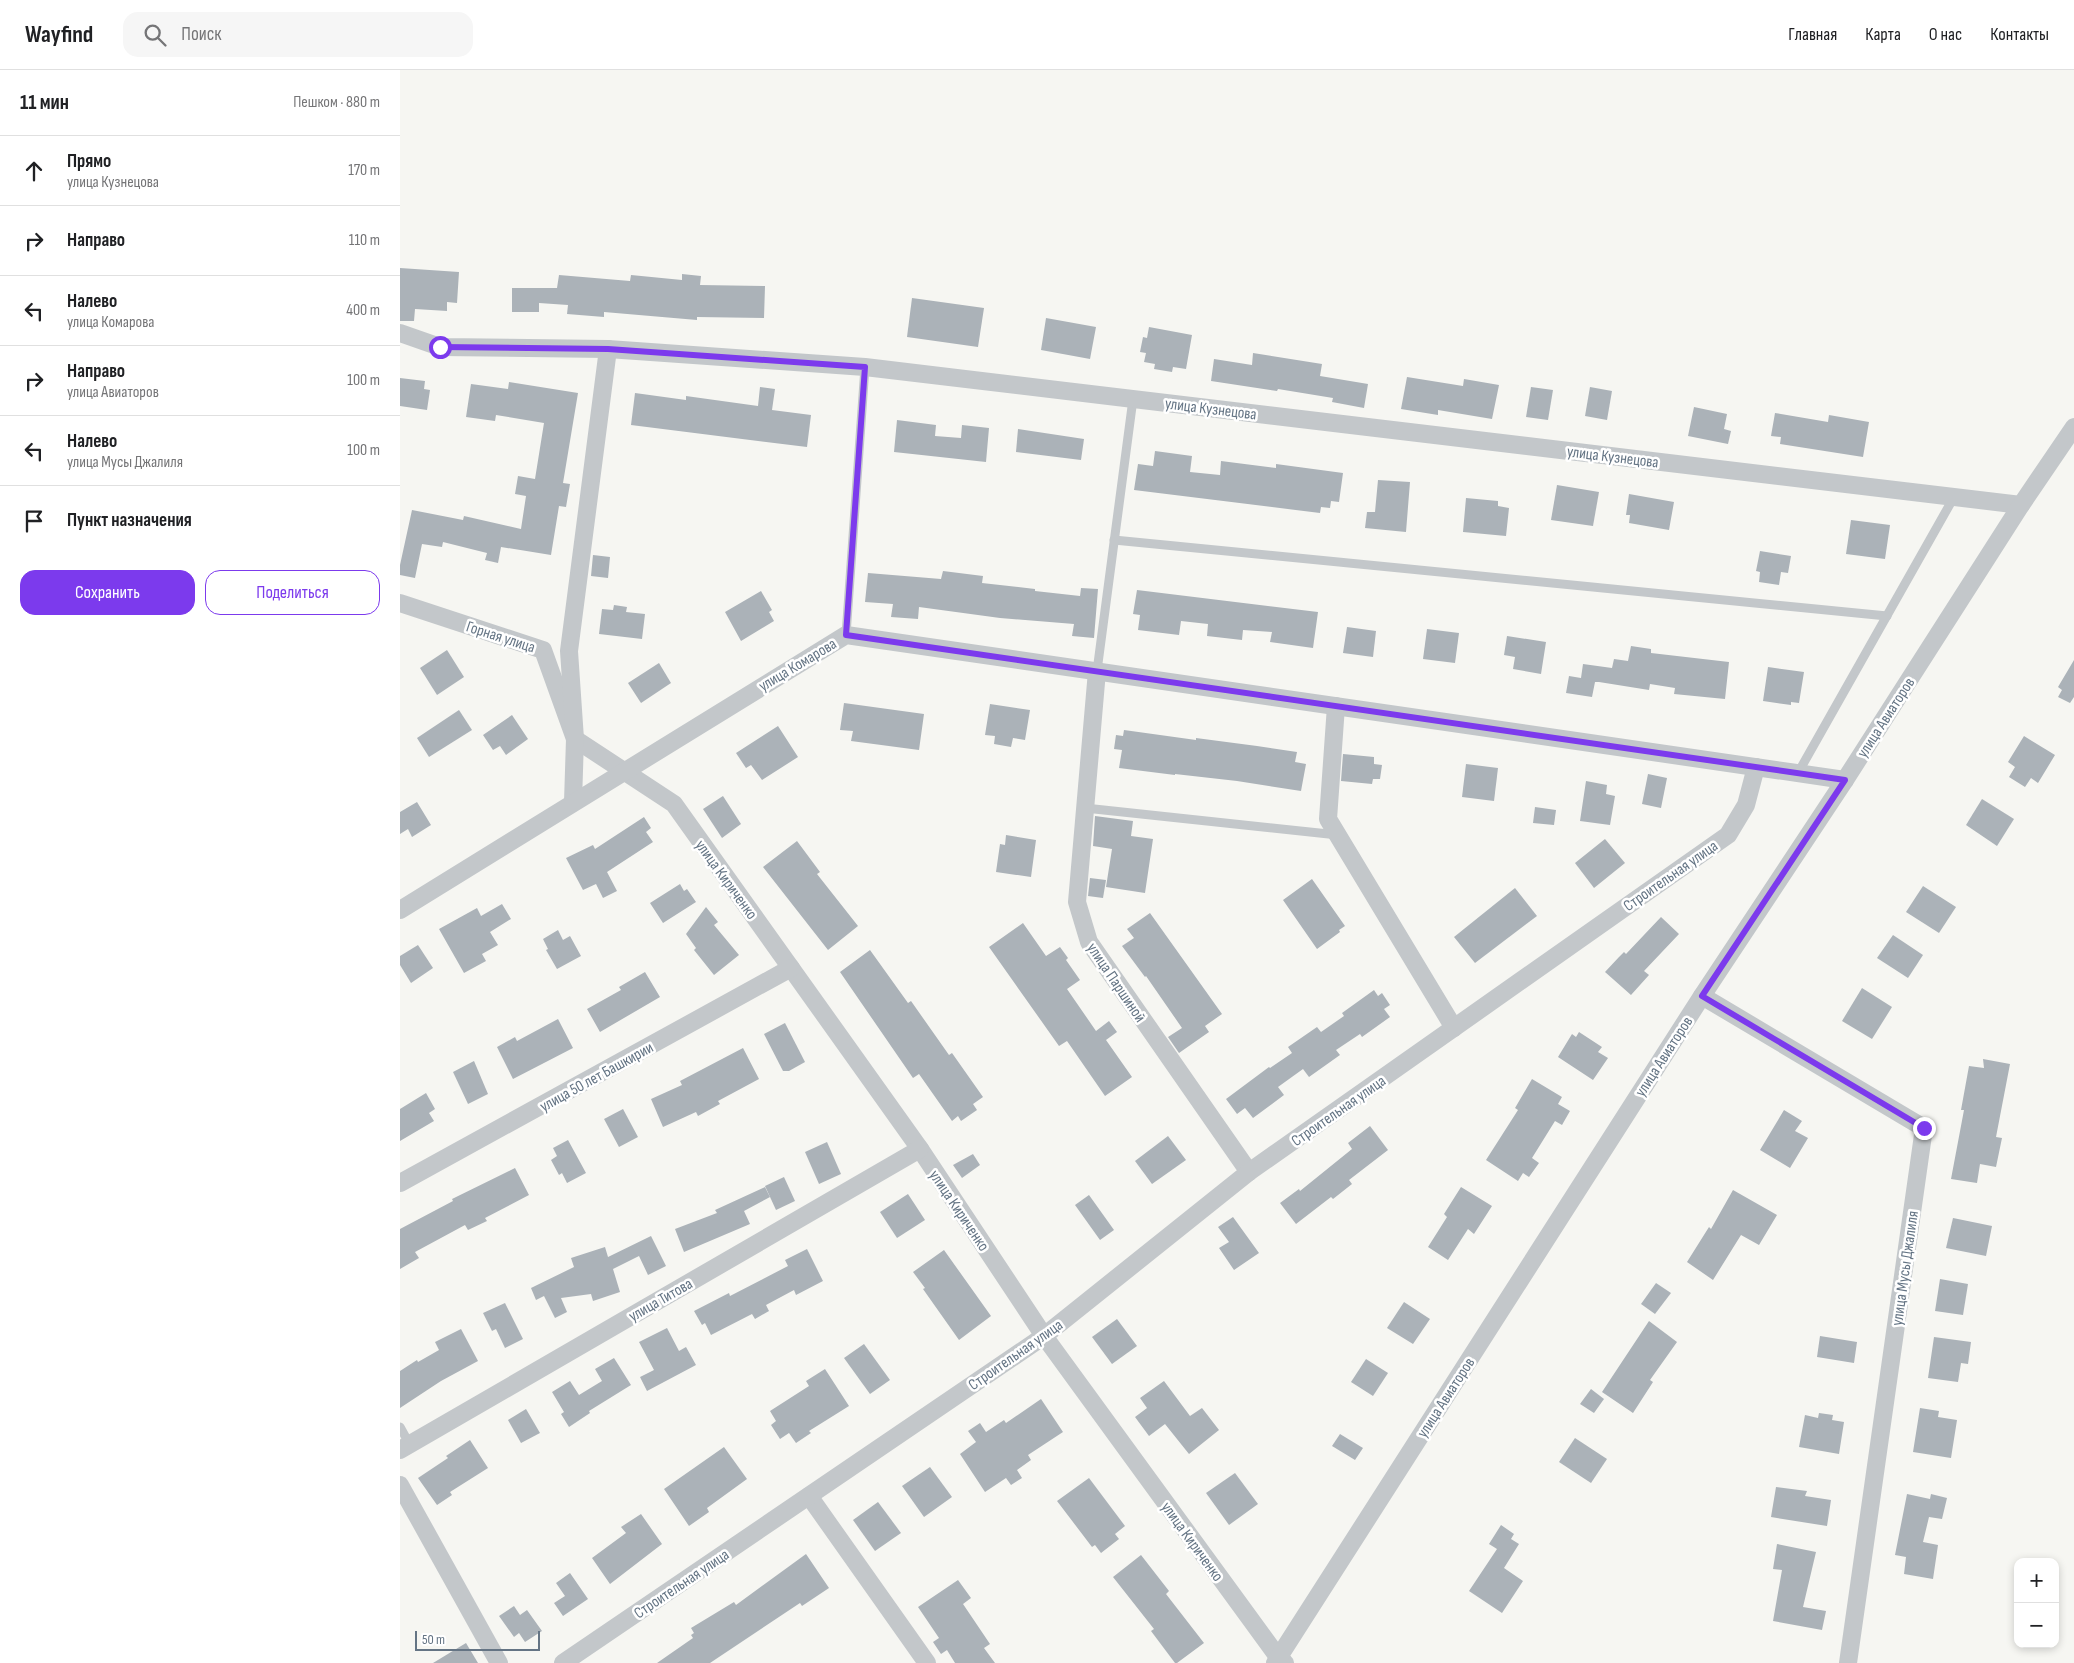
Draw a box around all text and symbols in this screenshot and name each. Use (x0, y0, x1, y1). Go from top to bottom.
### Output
search box (123, 12, 473, 57)
text: Wayfind (25, 20, 93, 49)
icon: search (141, 21, 169, 49)
text: Поиск (181, 23, 221, 46)
text: Главная (1788, 24, 1837, 45)
text: Карта (1865, 24, 1901, 45)
text: О нас (1929, 24, 1962, 45)
text: Контакты (1990, 24, 2049, 45)
text: 11 мин (20, 90, 69, 115)
text: Пешком · 880 m (293, 93, 380, 112)
text: Прямо (67, 150, 111, 173)
icon: ahead (20, 157, 48, 185)
text: 170 m (348, 161, 380, 180)
text: улица Кузнецова (67, 173, 159, 192)
icon: right (20, 227, 48, 255)
text: Направо (67, 229, 125, 252)
text: 110 m (349, 231, 380, 250)
text: Налево (67, 290, 117, 313)
icon: left (20, 297, 48, 325)
text: 400 m (346, 301, 380, 320)
text: улица Комарова (67, 313, 154, 332)
route start (429, 336, 452, 359)
text: Направо (67, 360, 125, 383)
icon: right (20, 367, 48, 395)
text: 100 m (347, 371, 380, 390)
text: улица Авиаторов (67, 383, 159, 402)
street label: улица Кузнецова (1164, 394, 1258, 425)
text: Налево (67, 430, 117, 453)
icon: left (20, 437, 48, 465)
text: 100 m (347, 441, 380, 460)
street label: улица Кузнецова (1566, 442, 1660, 473)
text: улица Мусы Джалиля (67, 453, 183, 472)
icon: arrive (20, 507, 48, 535)
text: Пункт назначения (67, 509, 192, 532)
button: Сохранить (20, 570, 195, 615)
button: Поделиться (205, 570, 380, 615)
street label: Горная улица (464, 617, 537, 658)
street label: улица Комарова (755, 635, 840, 696)
street label: улица Авиаторов (1853, 674, 1919, 761)
street label: улица Кириченко (691, 836, 761, 923)
street label: Строительная улица (1620, 837, 1722, 916)
street label: улица Паршиной (1082, 940, 1149, 1026)
street label: улица Авиаторов (1631, 1013, 1697, 1100)
street label: улица 50 лет Башкирии (537, 1038, 657, 1116)
street label: Строительная улица (1288, 1072, 1390, 1151)
route end (1913, 1117, 1936, 1140)
street label: улица Кириченко (925, 1167, 993, 1255)
street label: улица Мусы Джалиля (1888, 1209, 1923, 1327)
street label: улица Титова (626, 1274, 696, 1326)
street label: Строительная улица (965, 1316, 1067, 1395)
street label: улица Авиаторов (1413, 1354, 1479, 1441)
street label: улица Кириченко (1157, 1498, 1227, 1585)
street label: Строительная улица (631, 1545, 733, 1623)
map controls (2014, 1558, 2059, 1648)
button: + (2014, 1558, 2059, 1603)
button: − (2014, 1603, 2059, 1648)
scale bar (415, 1628, 540, 1651)
text: 50 m (422, 1631, 445, 1648)

